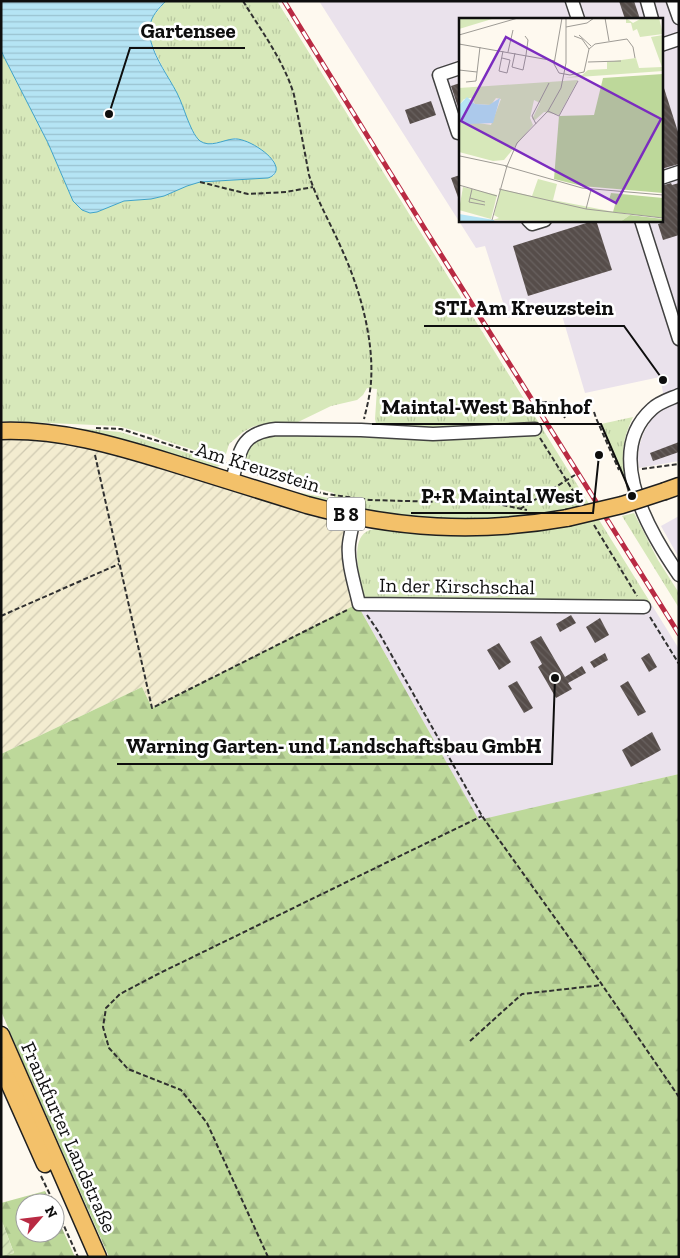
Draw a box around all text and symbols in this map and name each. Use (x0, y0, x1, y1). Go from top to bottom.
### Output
callout: Gartensee (130, 12, 245, 48)
text: Gartensee (140, 18, 236, 43)
inset map (459, 18, 662, 221)
callout: STL Am Kreuzstein (424, 290, 624, 326)
text: STL Am Kreuzstein (434, 295, 614, 320)
callout: Maintal-West Bahnhof (372, 388, 601, 424)
text: Maintal-West Bahnhof (382, 394, 592, 419)
street label: Am Kreuzstein (193, 437, 323, 497)
callout: P+R Maintal West (411, 477, 593, 513)
text: P+R Maintal West (421, 483, 584, 508)
road number: B 8 (327, 498, 365, 530)
street label: In der Kirschschal (379, 573, 535, 599)
callout: Warning Garten- und Landschaftsbau GmbH (117, 728, 552, 764)
text: Warning Garten- und Landschaftsbau GmbH (126, 733, 542, 758)
street label: Frankfurter Landstraße (16, 1038, 122, 1236)
north arrow (15, 1193, 65, 1243)
text: N (41, 1203, 61, 1221)

